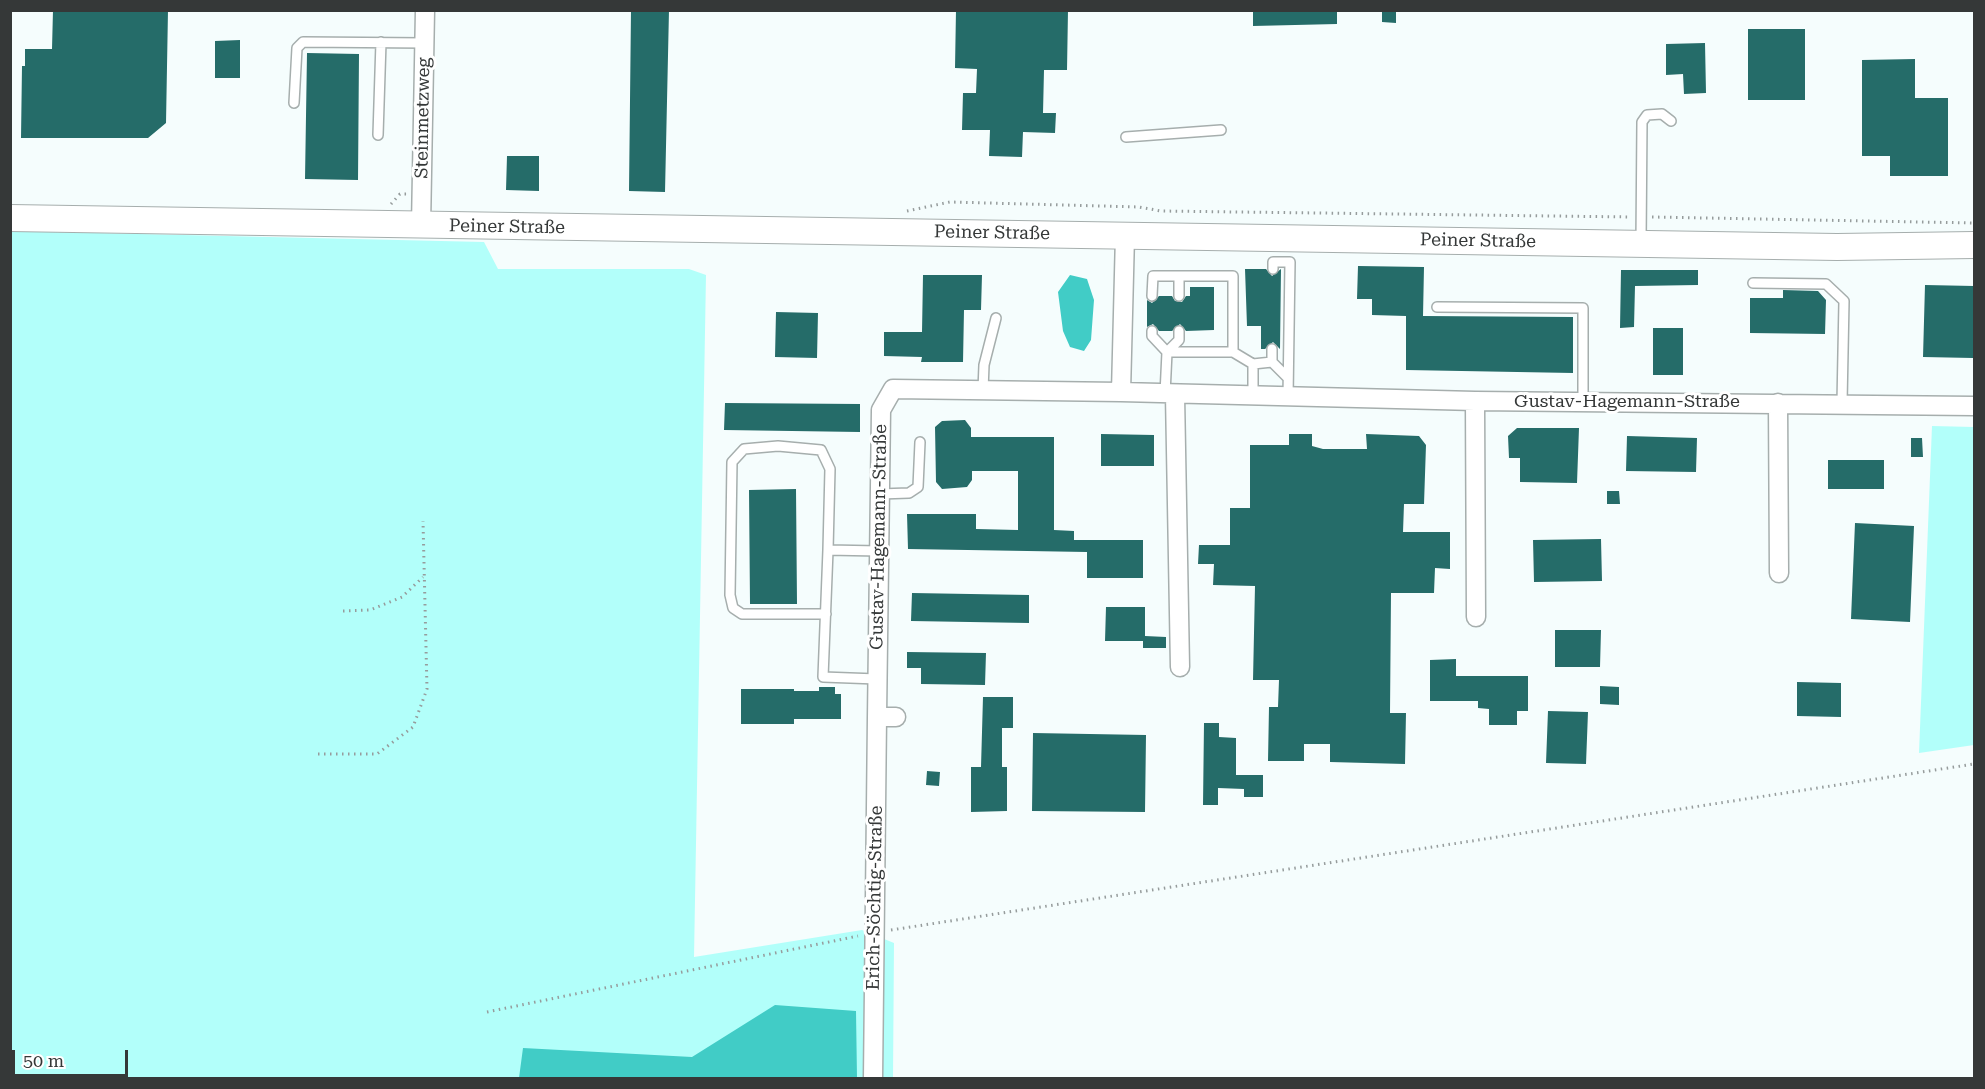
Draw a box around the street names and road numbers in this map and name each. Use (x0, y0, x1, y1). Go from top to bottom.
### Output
street label: Steinmetzweg (411, 57, 435, 179)
street label: Peiner Straße (449, 215, 565, 239)
street label: Peiner Straße (934, 221, 1050, 245)
street label: Peiner Straße (1420, 229, 1536, 253)
street label: Gustav-Hagemann-Straße (1514, 391, 1740, 413)
street label: Gustav-Hagemann-Straße (866, 424, 892, 650)
street label: Erich-Söchtig-Straße (863, 805, 887, 991)

